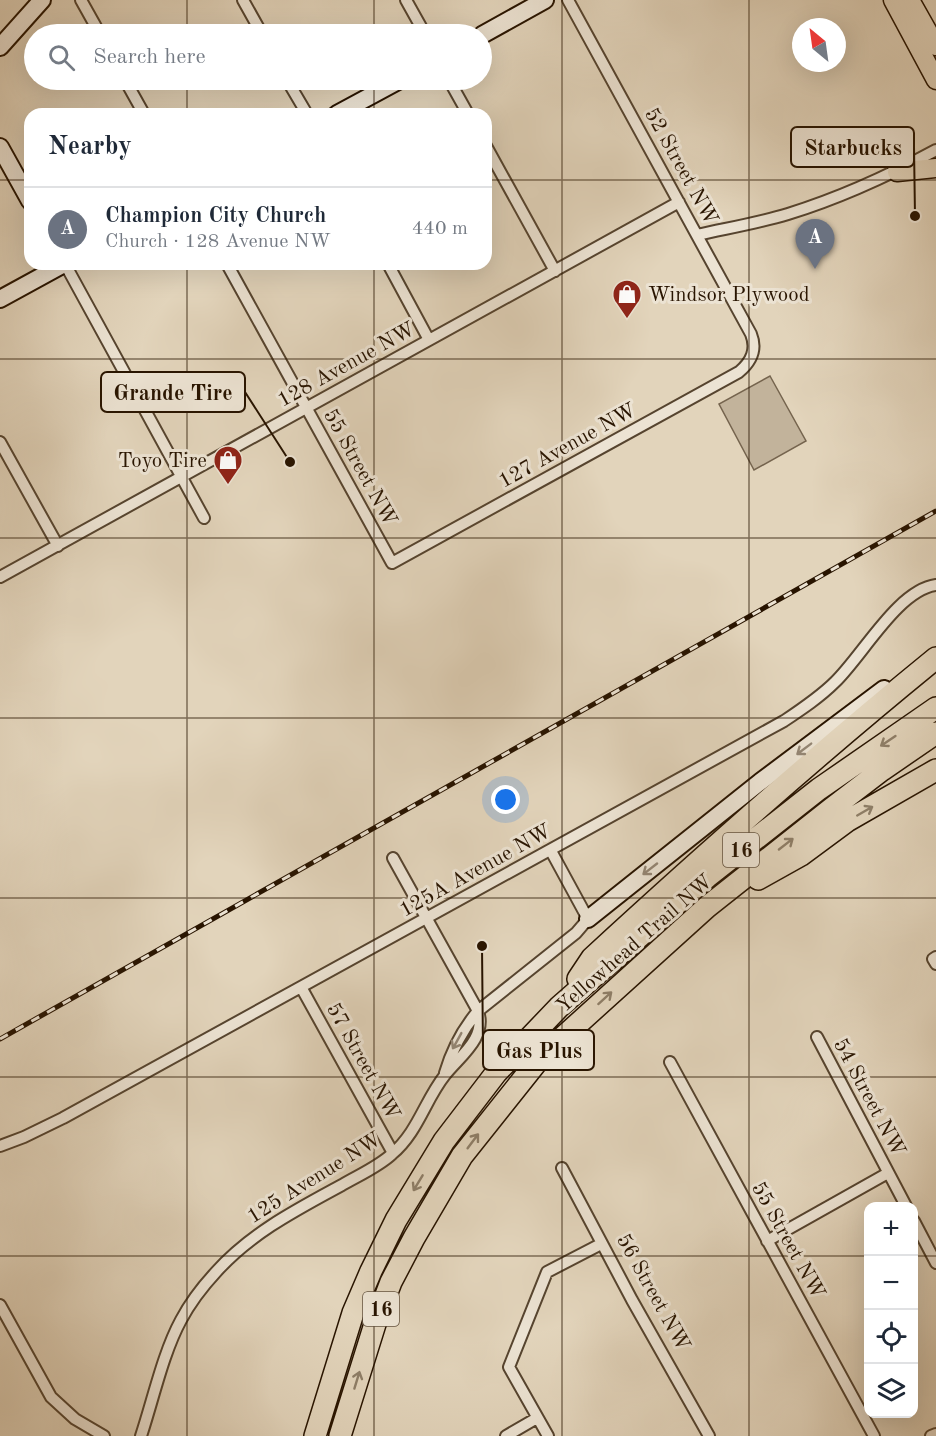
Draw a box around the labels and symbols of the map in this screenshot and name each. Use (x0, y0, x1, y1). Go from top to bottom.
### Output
north arrow (792, 18, 846, 72)
street label: 52 Street NW (640, 105, 721, 229)
callout: Starbucks (791, 127, 914, 167)
text: Starbucks (804, 138, 902, 160)
pin: A (796, 220, 834, 269)
shop icon: Windsor Plywood (611, 278, 643, 320)
place label: Windsor Plywood (648, 285, 810, 306)
street label: 128 Avenue NW (274, 319, 419, 412)
callout: Grande Tire (101, 372, 245, 412)
text: Grande Tire (113, 383, 233, 405)
street label: 127 Avenue NW (495, 400, 640, 493)
street label: 55 Street NW (319, 406, 400, 530)
shop icon: Toyo Tire (212, 444, 244, 486)
place label: Toyo Tire (118, 451, 207, 472)
one-way arrow (880, 735, 896, 747)
one-way arrow (796, 742, 812, 755)
your location (491, 785, 520, 814)
one-way arrow (856, 805, 873, 817)
street label: 125A Avenue NW (396, 821, 555, 922)
road number: 16 (723, 833, 759, 867)
one-way arrow (777, 838, 793, 850)
one-way arrow (643, 862, 659, 875)
street label: Yellowhead Trail NW (553, 871, 717, 1017)
one-way arrow (597, 991, 612, 1005)
street label: 57 Street NW (322, 1000, 403, 1124)
callout: Gas Plus (483, 1030, 594, 1070)
one-way arrow (451, 1032, 462, 1050)
street label: 54 Street NW (829, 1035, 909, 1160)
text: Gas Plus (496, 1041, 582, 1063)
street label: 125 Avenue NW (244, 1129, 385, 1228)
one-way arrow (467, 1134, 480, 1150)
one-way arrow (411, 1174, 423, 1191)
street label: 55 Street NW (747, 1179, 828, 1303)
street label: 56 Street NW (612, 1231, 693, 1355)
road number: 16 (363, 1292, 399, 1326)
one-way arrow (352, 1371, 363, 1390)

